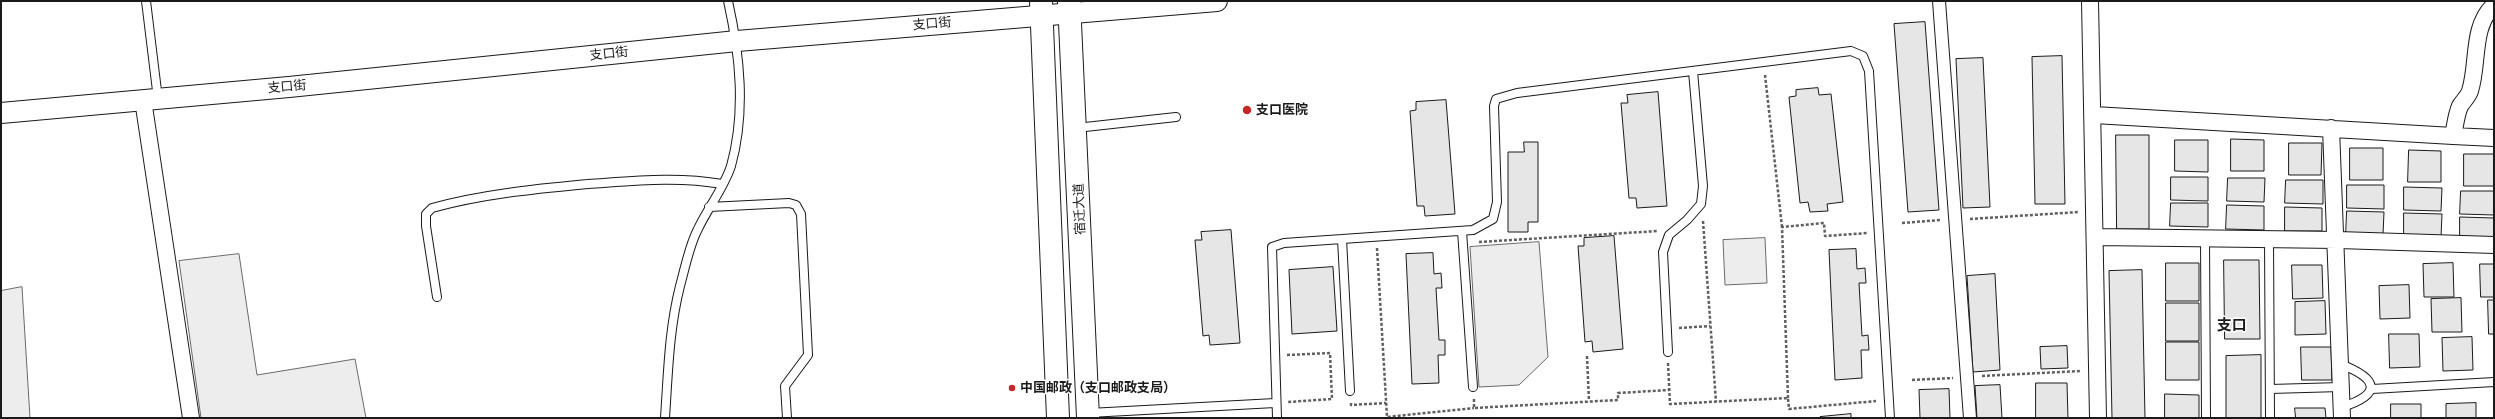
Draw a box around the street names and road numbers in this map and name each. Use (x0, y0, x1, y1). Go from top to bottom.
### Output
street label: 支口街 (912, 15, 952, 33)
street label: 支口街 (589, 44, 629, 64)
street label: 支口街 (267, 78, 307, 96)
street label: 宿迁大道 (1071, 183, 1089, 235)

